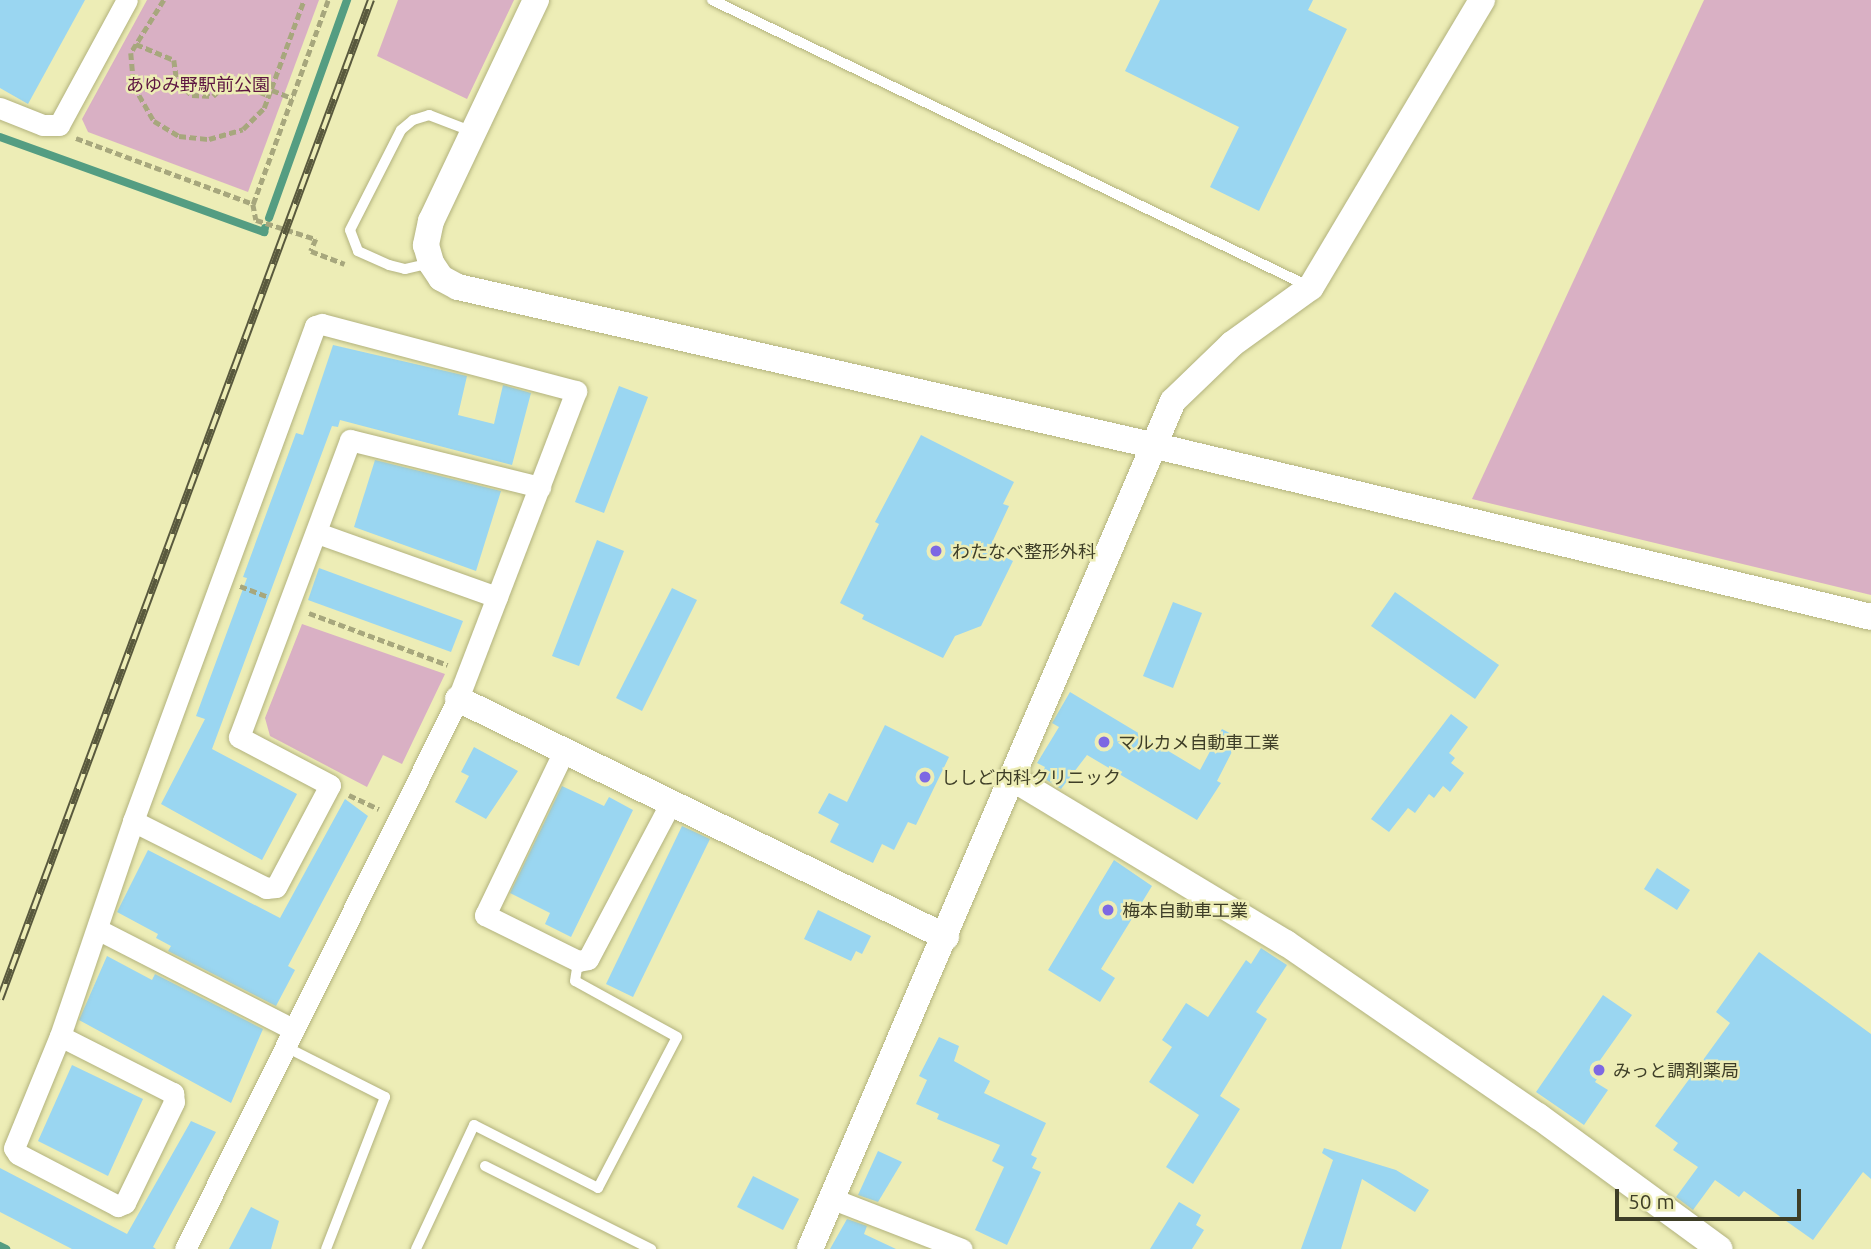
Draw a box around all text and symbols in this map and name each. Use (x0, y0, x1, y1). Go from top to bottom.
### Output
park label: あゆみ野駅前公園 (126, 73, 270, 95)
place label: わたなべ整形外科 (952, 540, 1096, 562)
marker: わたなべ整形外科 (926, 541, 946, 561)
place label: マルカメ自動車工業 (1118, 731, 1280, 753)
marker: マルカメ自動車工業 (1096, 734, 1112, 750)
place label: ししど内科クリニック (941, 766, 1121, 788)
marker: ししど内科クリニック (915, 767, 935, 787)
place label: 梅本自動車工業 (1122, 899, 1248, 921)
marker: 梅本自動車工業 (1100, 902, 1116, 918)
place label: みっと調剤薬局 (1613, 1059, 1739, 1081)
marker: みっと調剤薬局 (1591, 1062, 1607, 1078)
scale bar (1619, 1176, 1804, 1220)
text: 50 m (1628, 1189, 1675, 1213)

